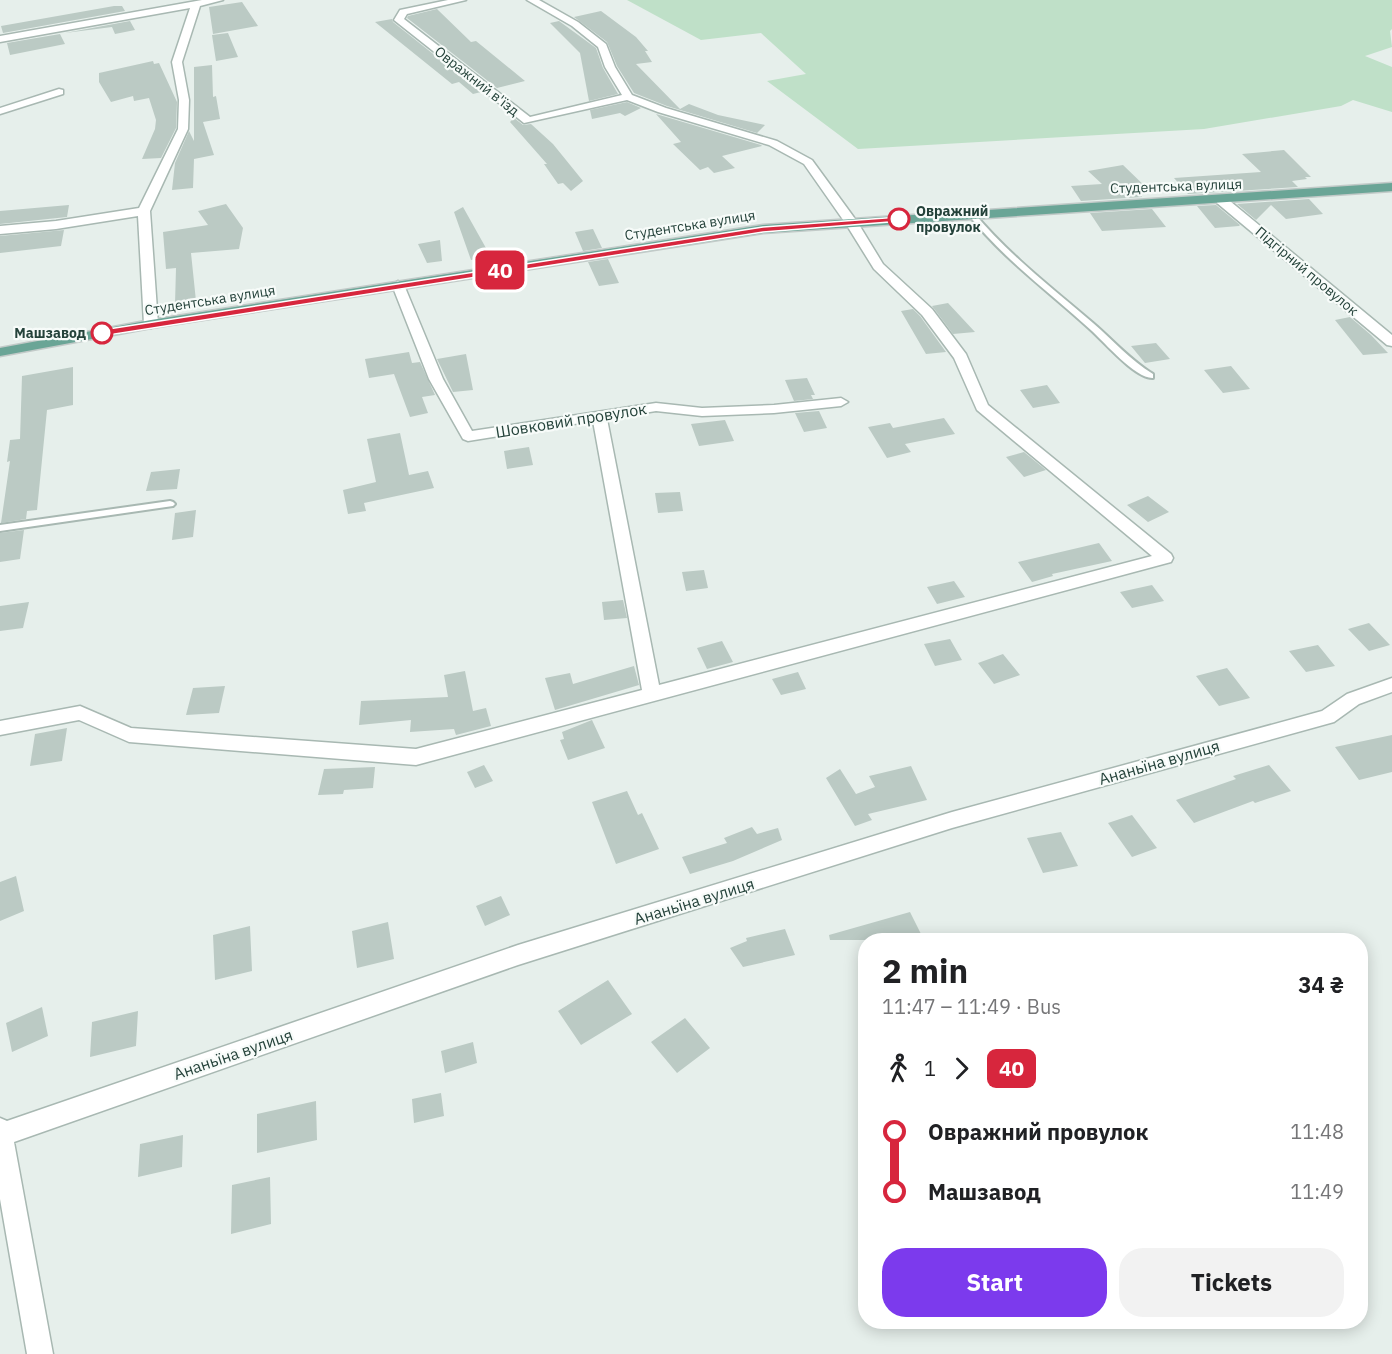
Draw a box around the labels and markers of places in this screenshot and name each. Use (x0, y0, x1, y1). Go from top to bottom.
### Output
place label: Овражний провулок (916, 202, 988, 236)
marker: Овражний провулок (888, 208, 910, 230)
marker: Машзавод (91, 322, 113, 344)
place label: Машзавод (14, 324, 86, 342)

